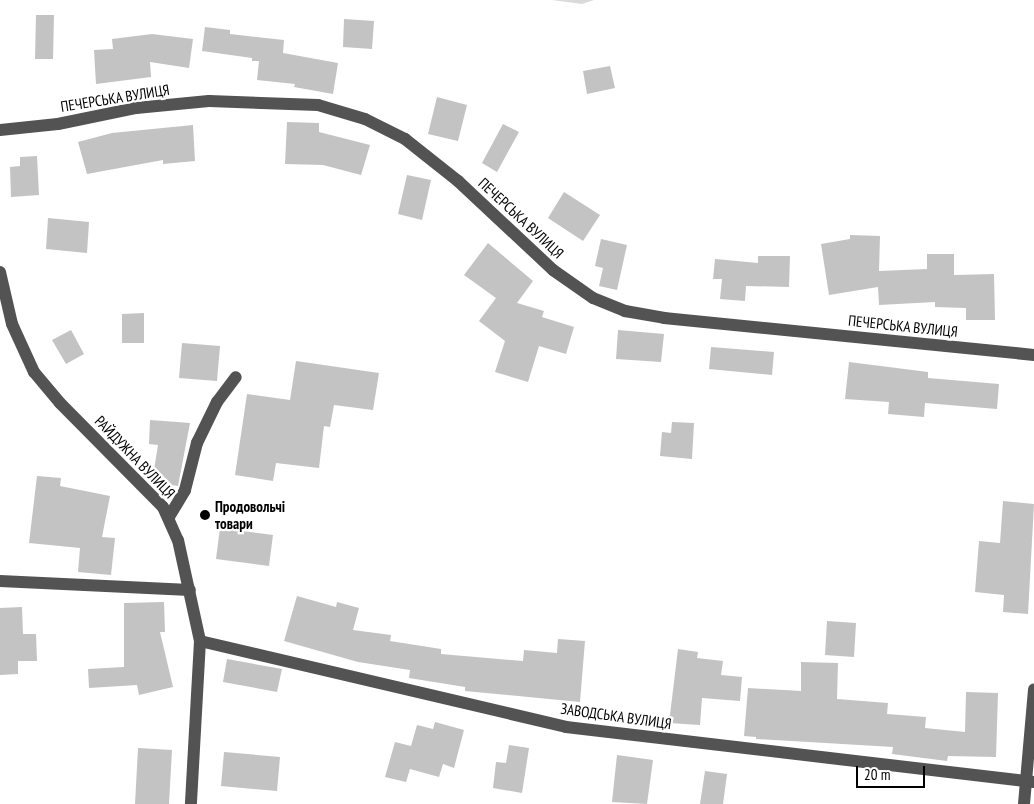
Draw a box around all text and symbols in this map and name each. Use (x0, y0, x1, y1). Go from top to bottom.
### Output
street label: ПЕЧЕРСЬКА ВУЛИЦЯ (59, 80, 171, 116)
street label: ПЕЧЕРСЬКА ВУЛИЦЯ (474, 174, 568, 262)
street label: ПЕЧЕРСЬКА ВУЛИЦЯ (847, 311, 959, 341)
street label: РАЙДУЖНА ВУЛИЦЯ (91, 412, 179, 502)
place label: Продовольчі товари (215, 497, 285, 532)
marker: Продовольчі товари (199, 509, 211, 521)
street label: ЗАВОДСЬКА ВУЛИЦЯ (559, 699, 673, 733)
scale bar (859, 756, 928, 788)
text: 20 m (864, 765, 890, 784)

